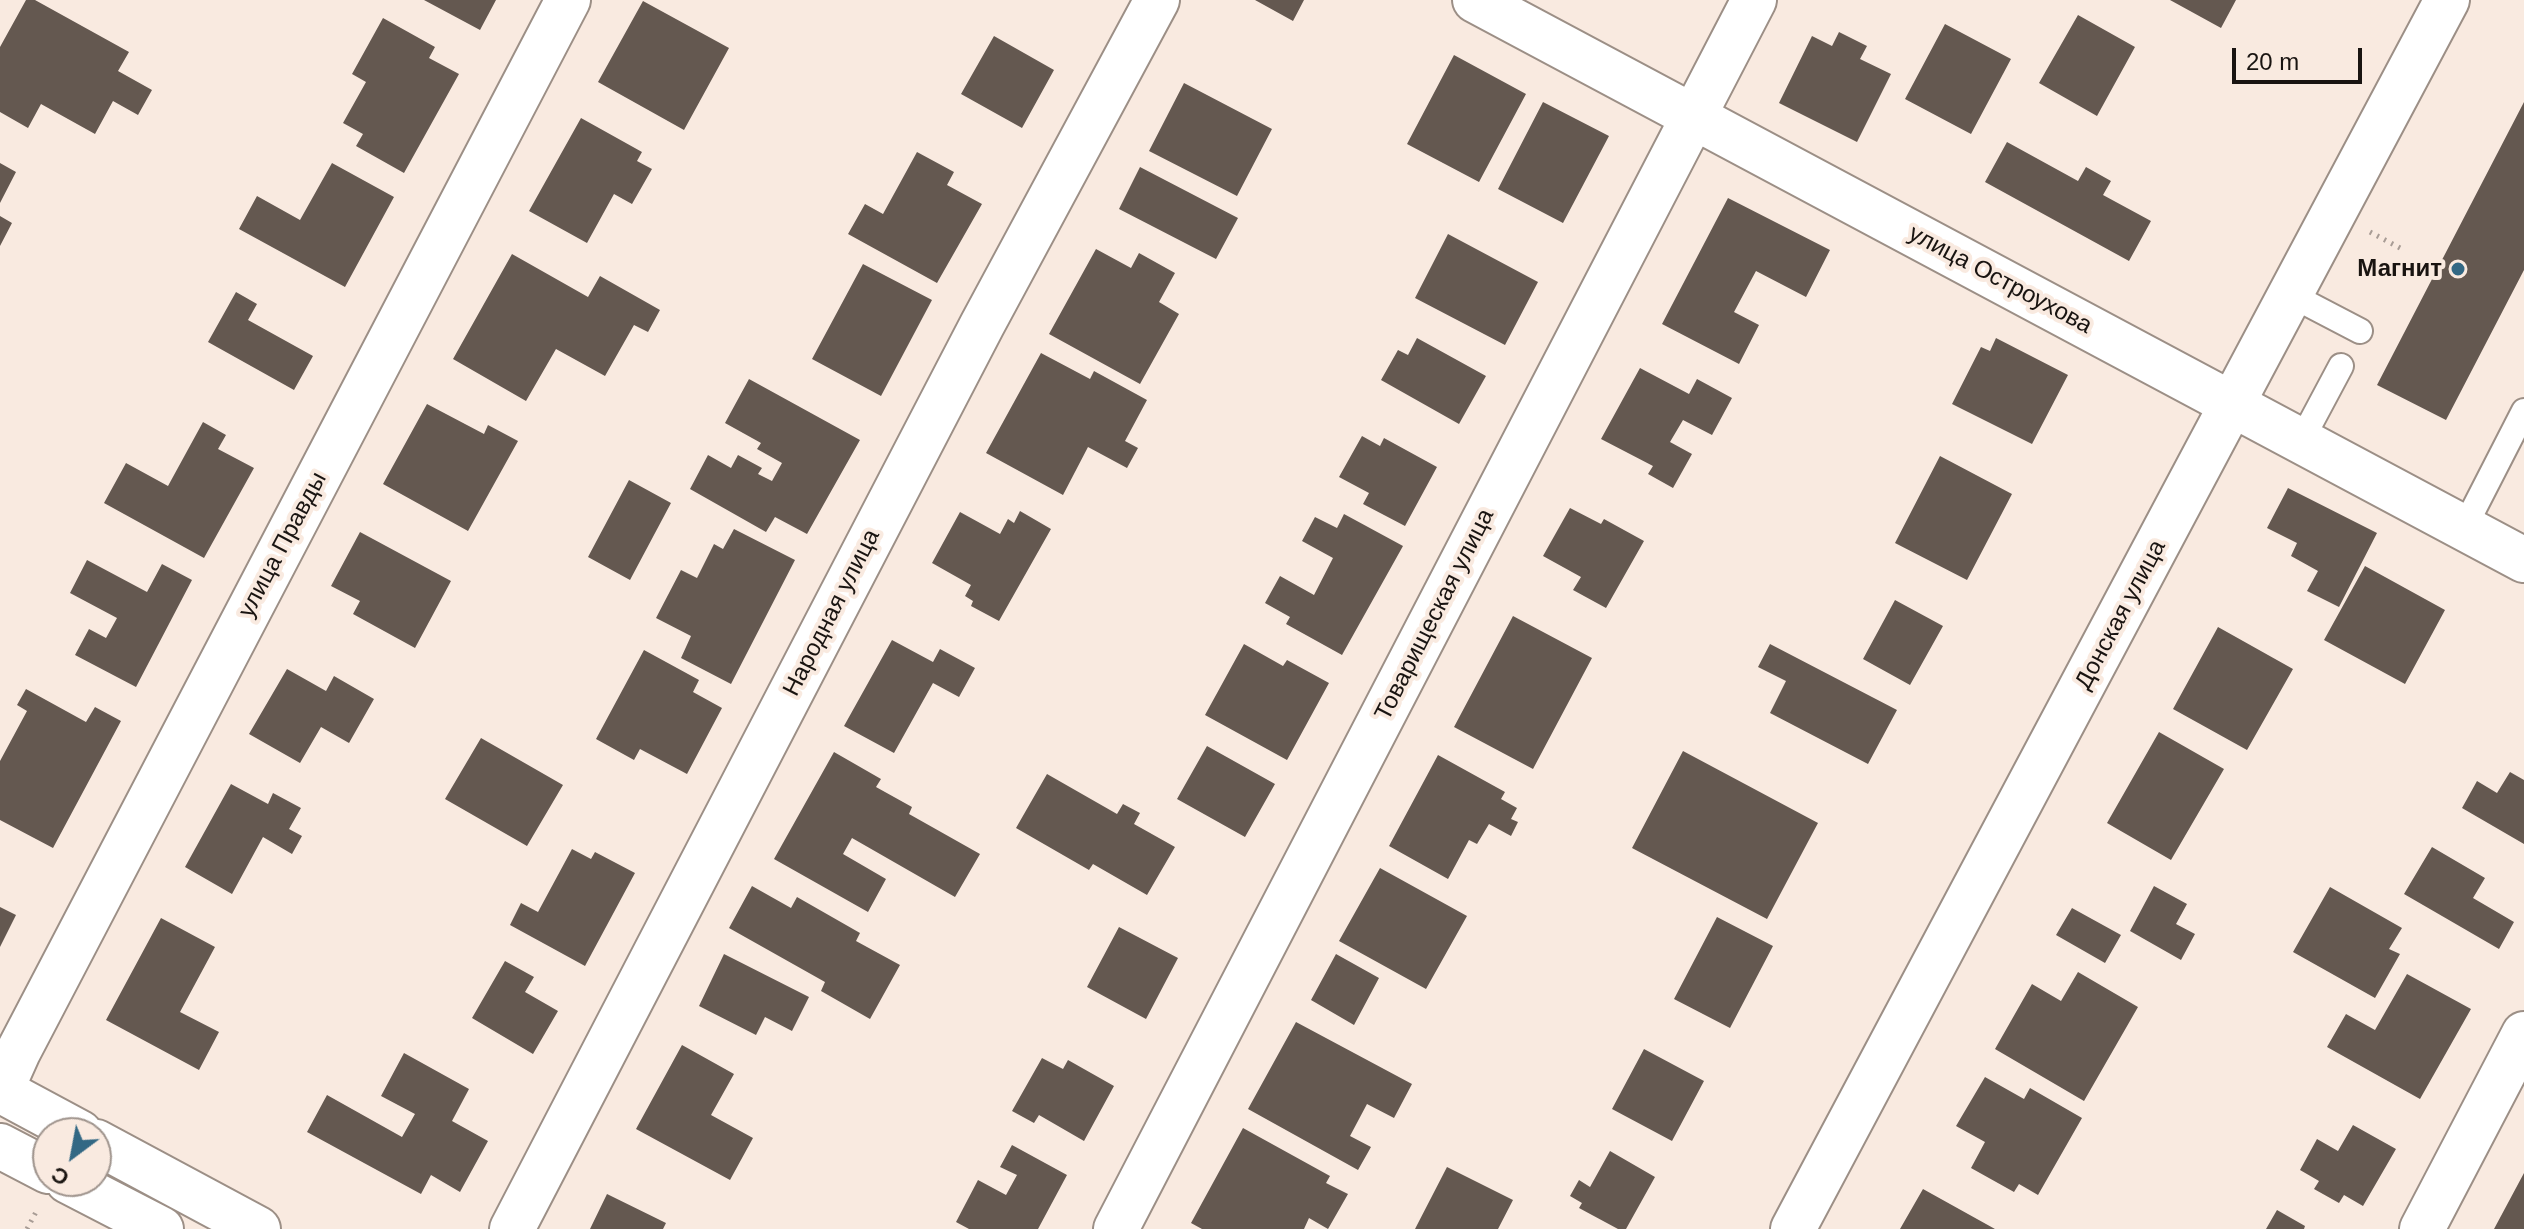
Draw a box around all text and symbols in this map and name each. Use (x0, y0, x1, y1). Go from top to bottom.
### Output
scale bar (2236, 32, 2366, 82)
text: 20 m (2246, 48, 2299, 75)
street label: улица Остроухова (1903, 219, 2097, 341)
place label: Магнит (2357, 255, 2442, 283)
marker: Магнит (2449, 260, 2467, 278)
street label: улица Правды (233, 467, 333, 623)
street label: Товарищеская улица (1369, 504, 1501, 726)
street label: Народная улица (778, 525, 886, 701)
street label: Донская улица (2070, 535, 2172, 695)
north arrow (32, 1117, 112, 1197)
text: С (47, 1161, 73, 1191)

